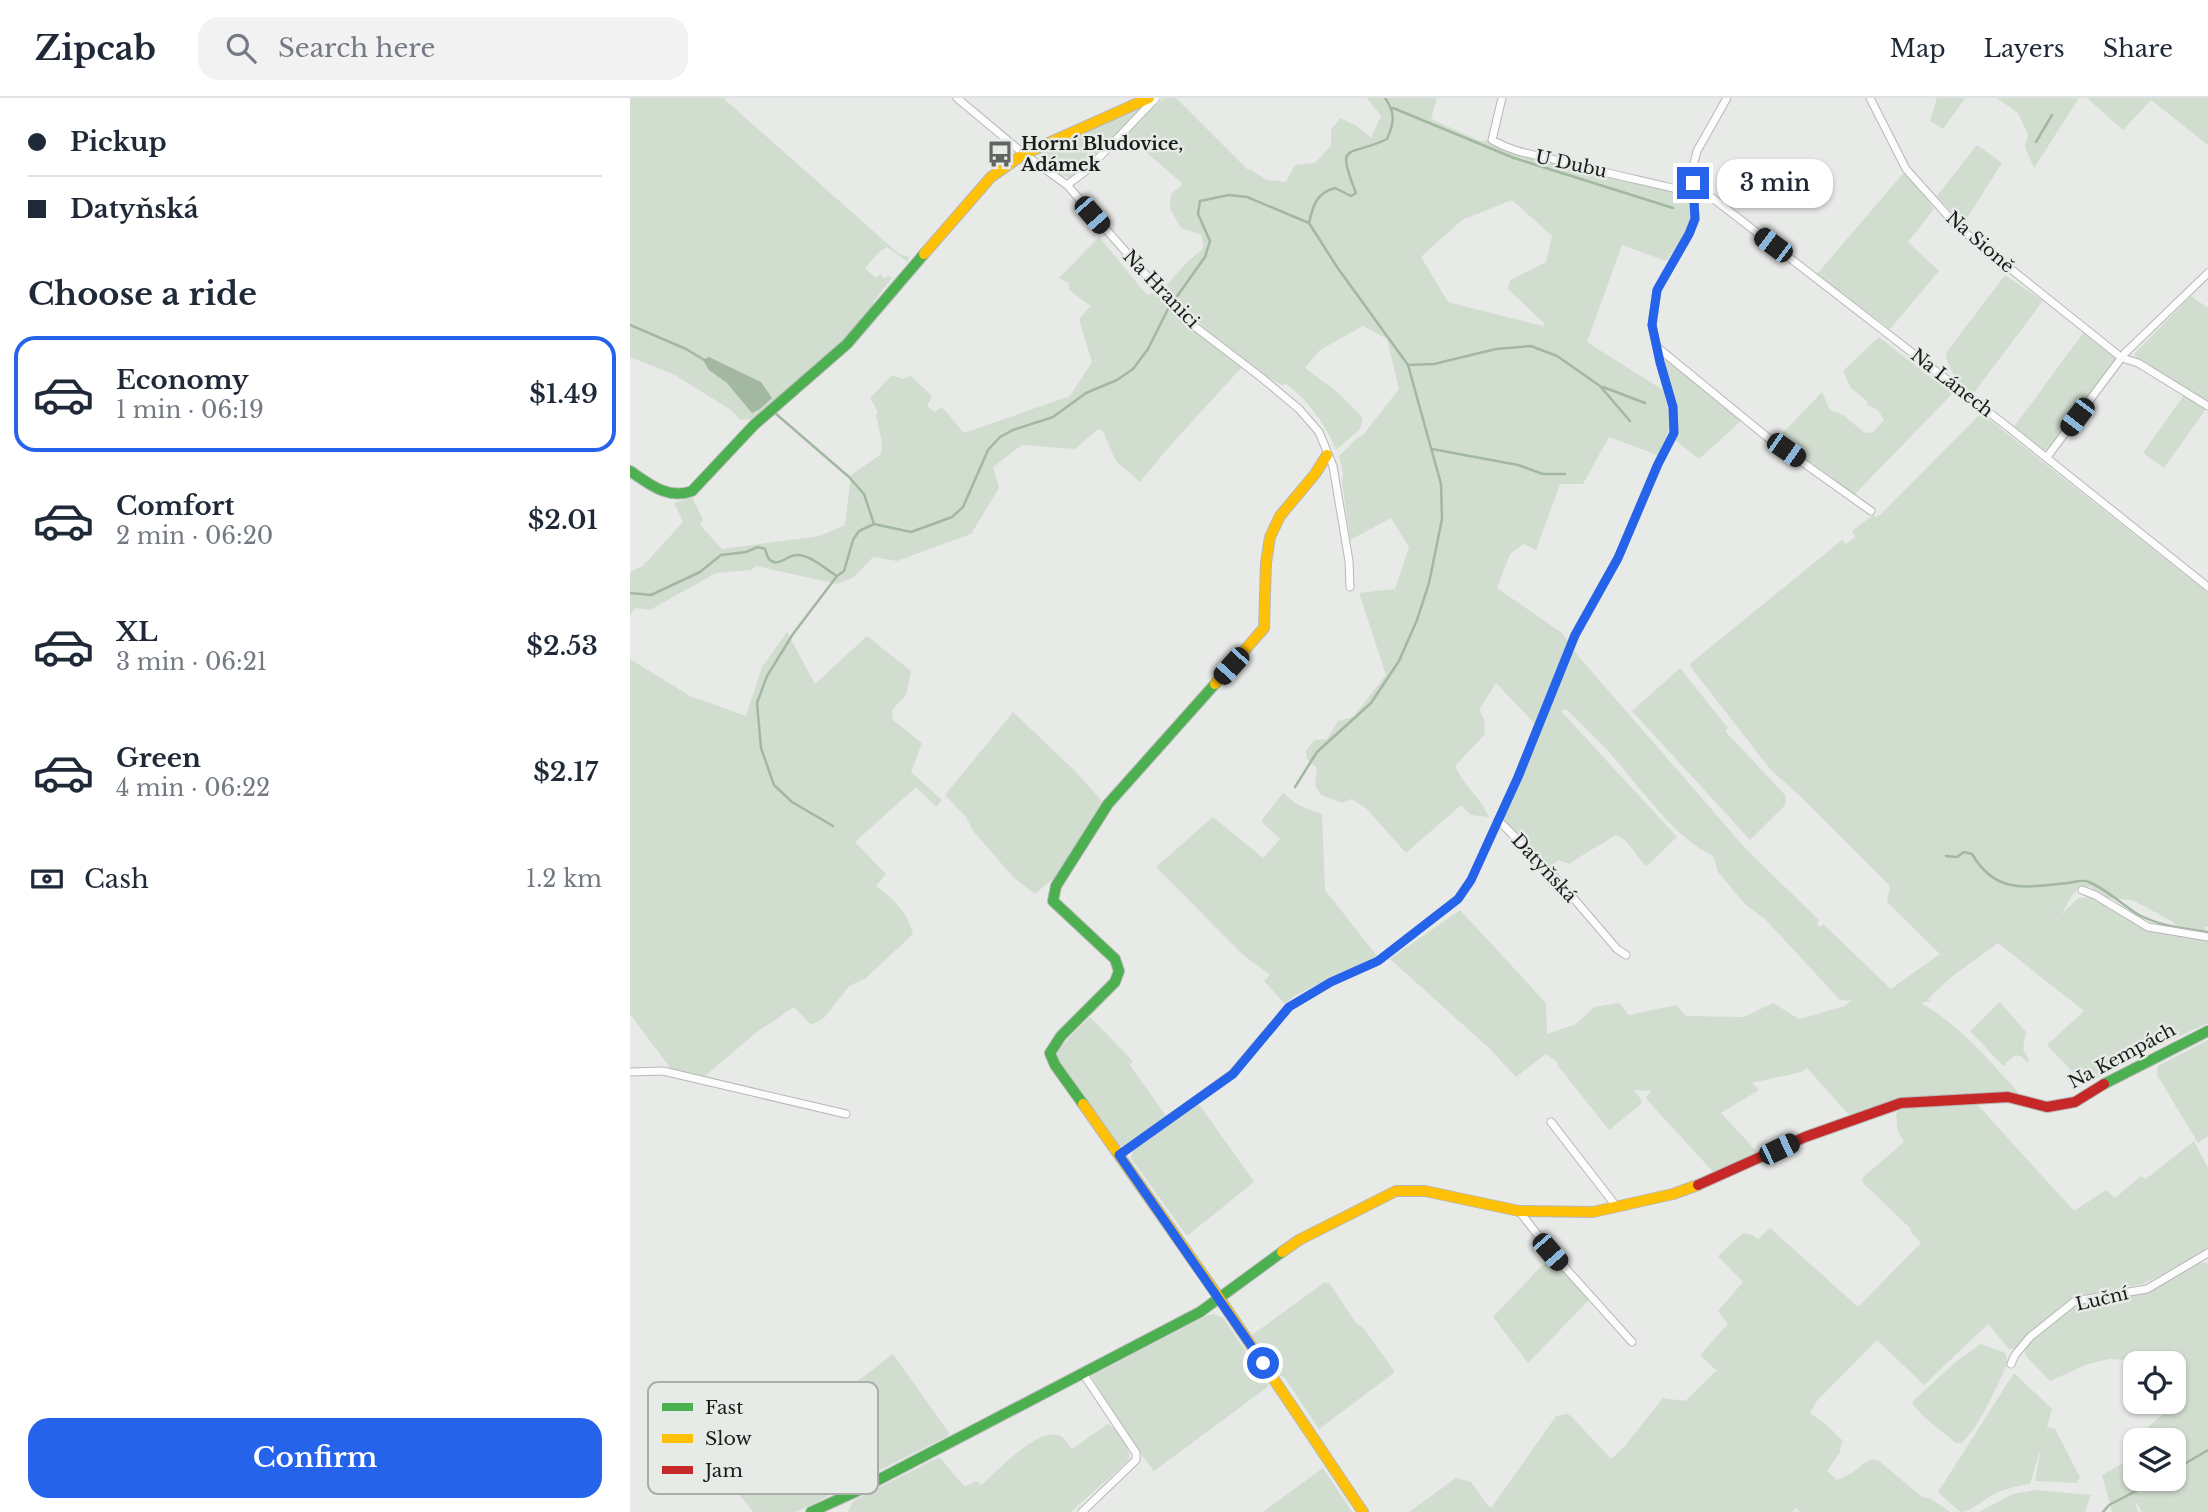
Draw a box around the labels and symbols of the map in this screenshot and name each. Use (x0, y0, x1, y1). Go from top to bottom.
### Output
place label: Horní Bludovice, Adámek (1020, 133, 1183, 176)
bus stop icon: Horní Bludovice, Adámek (985, 139, 1015, 169)
street label: U Dubu (1533, 146, 1609, 182)
callout: 3 min (1718, 158, 1833, 208)
route end (1677, 167, 1709, 199)
car (1071, 192, 1114, 238)
street label: Na Sioně (1942, 207, 2018, 277)
car (1750, 224, 1797, 266)
street label: Na Hranici (1118, 245, 1204, 333)
street label: Na Lánech (1906, 344, 1998, 422)
car (2056, 394, 2099, 440)
car (1763, 429, 1810, 471)
car (1210, 643, 1253, 689)
street label: Datyňská (1507, 829, 1581, 907)
street label: Na Kempách (2065, 1019, 2179, 1093)
car (1756, 1130, 1803, 1168)
car (1529, 1229, 1572, 1275)
street label: Luční (2074, 1282, 2131, 1316)
route start (1247, 1347, 1279, 1379)
legend (648, 1382, 878, 1494)
text: Fast (705, 1396, 744, 1419)
text: Slow (705, 1427, 752, 1450)
text: Jam (702, 1459, 743, 1482)

